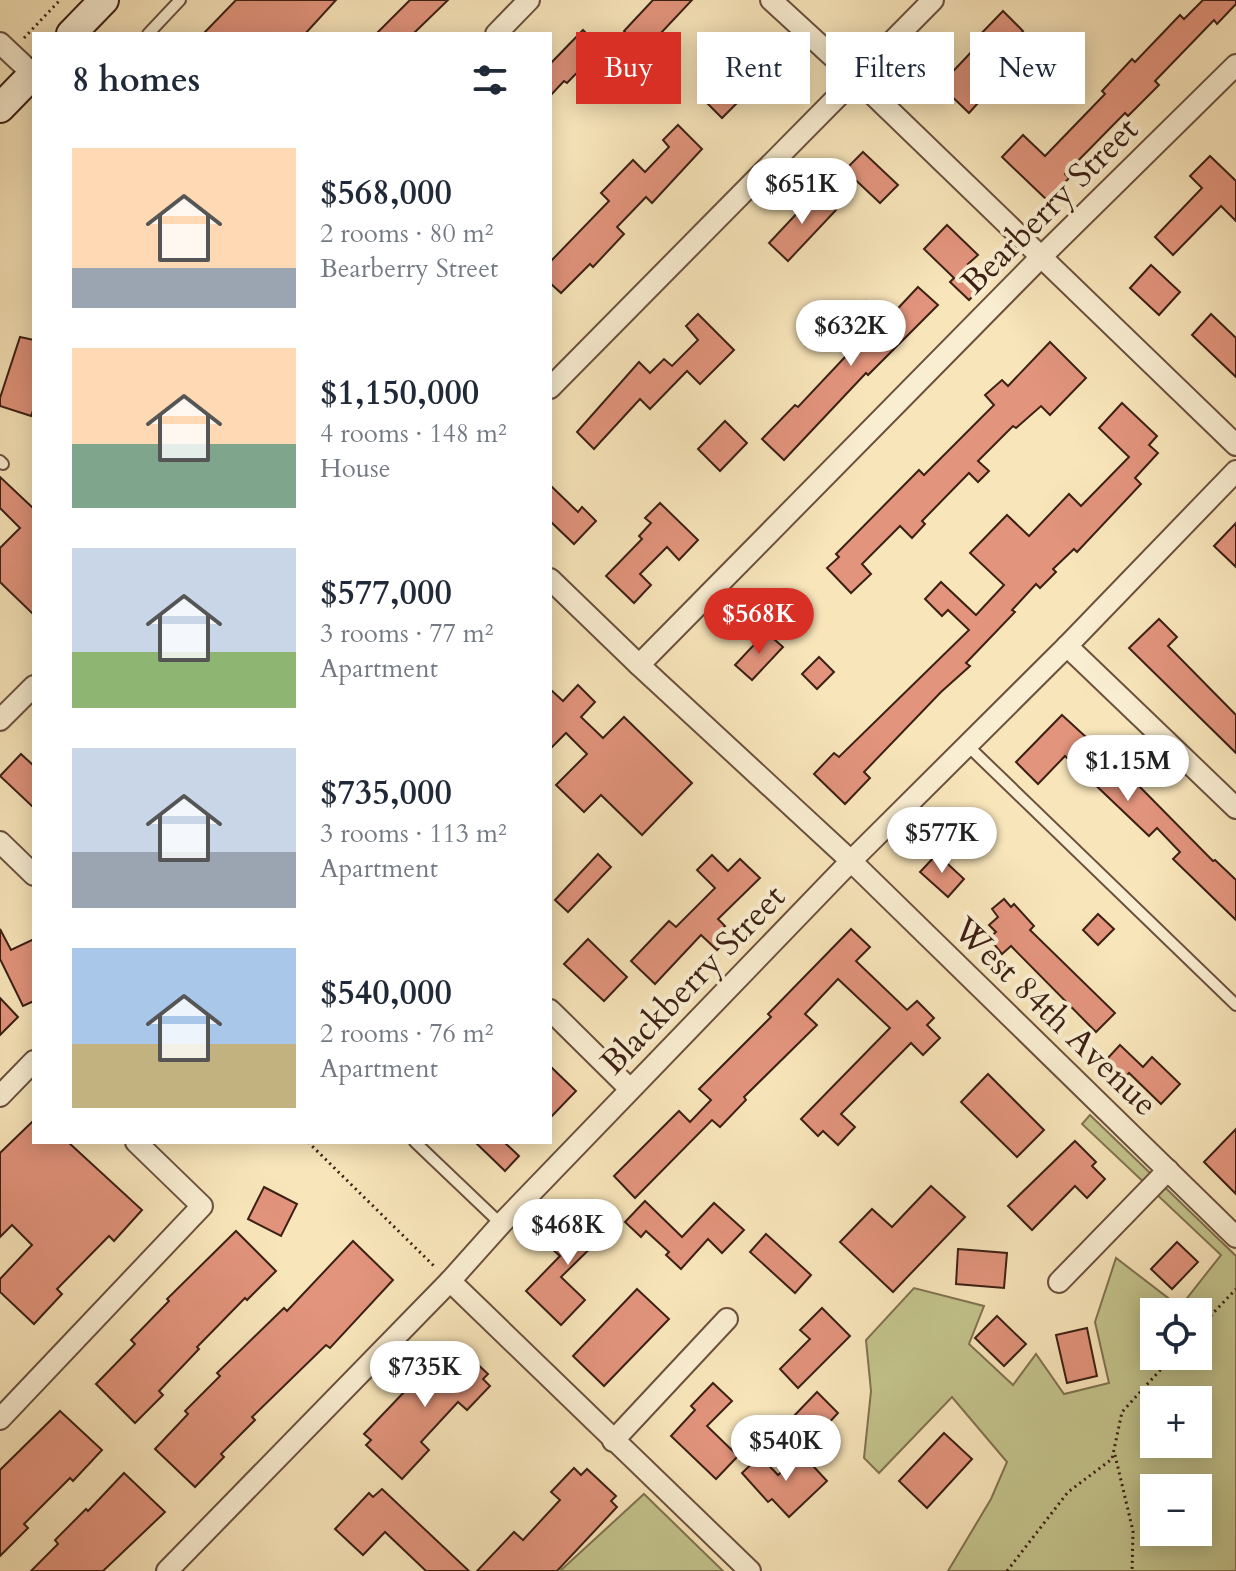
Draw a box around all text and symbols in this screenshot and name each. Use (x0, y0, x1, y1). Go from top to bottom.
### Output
chip: Buy (576, 32, 681, 104)
chip: Rent (697, 32, 810, 104)
chip: Filters (826, 32, 954, 104)
chip: New (970, 32, 1085, 104)
text: 8 homes (72, 57, 200, 103)
icon: filters (468, 58, 512, 102)
street label: Bearberry Street (951, 107, 1149, 304)
pin: $651K (746, 158, 858, 226)
text: $651K (765, 166, 839, 201)
text: $568,000 (320, 170, 452, 216)
icon: home (136, 180, 232, 276)
text: 2 rooms · 80 m² (320, 216, 493, 251)
text: Bearberry Street (320, 251, 498, 286)
pin: $632K (795, 300, 907, 368)
text: $632K (814, 308, 888, 343)
text: $1,150,000 (320, 370, 479, 416)
icon: home (136, 380, 232, 476)
text: 4 rooms · 148 m² (320, 416, 507, 451)
text: House (320, 451, 391, 486)
text: $577,000 (320, 570, 452, 616)
icon: home (136, 580, 232, 676)
pin: $568K (703, 588, 815, 656)
text: $568K (722, 596, 796, 631)
text: 3 rooms · 77 m² (320, 616, 493, 651)
text: Apartment (320, 651, 438, 686)
pin: $1.15M (1063, 735, 1193, 803)
text: $1.15M (1085, 743, 1171, 778)
text: $735,000 (320, 770, 452, 816)
icon: home (136, 780, 232, 876)
pin: $577K (886, 807, 998, 875)
text: $577K (905, 815, 979, 850)
text: 3 rooms · 113 m² (320, 816, 507, 851)
text: Apartment (320, 851, 438, 886)
street label: Blackberry Street (590, 875, 795, 1085)
street label: West 84th Avenue (942, 906, 1168, 1126)
text: $540,000 (320, 970, 452, 1016)
icon: home (136, 980, 232, 1076)
text: 2 rooms · 76 m² (320, 1016, 493, 1051)
text: Apartment (320, 1051, 438, 1086)
pin: $468K (512, 1199, 624, 1267)
text: $468K (531, 1207, 605, 1242)
map controls (1140, 1298, 1212, 1546)
button: locate (1140, 1298, 1212, 1370)
pin: $735K (369, 1341, 481, 1409)
text: $735K (388, 1349, 462, 1384)
button: + (1140, 1386, 1212, 1458)
pin: $540K (730, 1415, 842, 1483)
text: $540K (749, 1423, 823, 1458)
button: − (1140, 1474, 1212, 1546)

